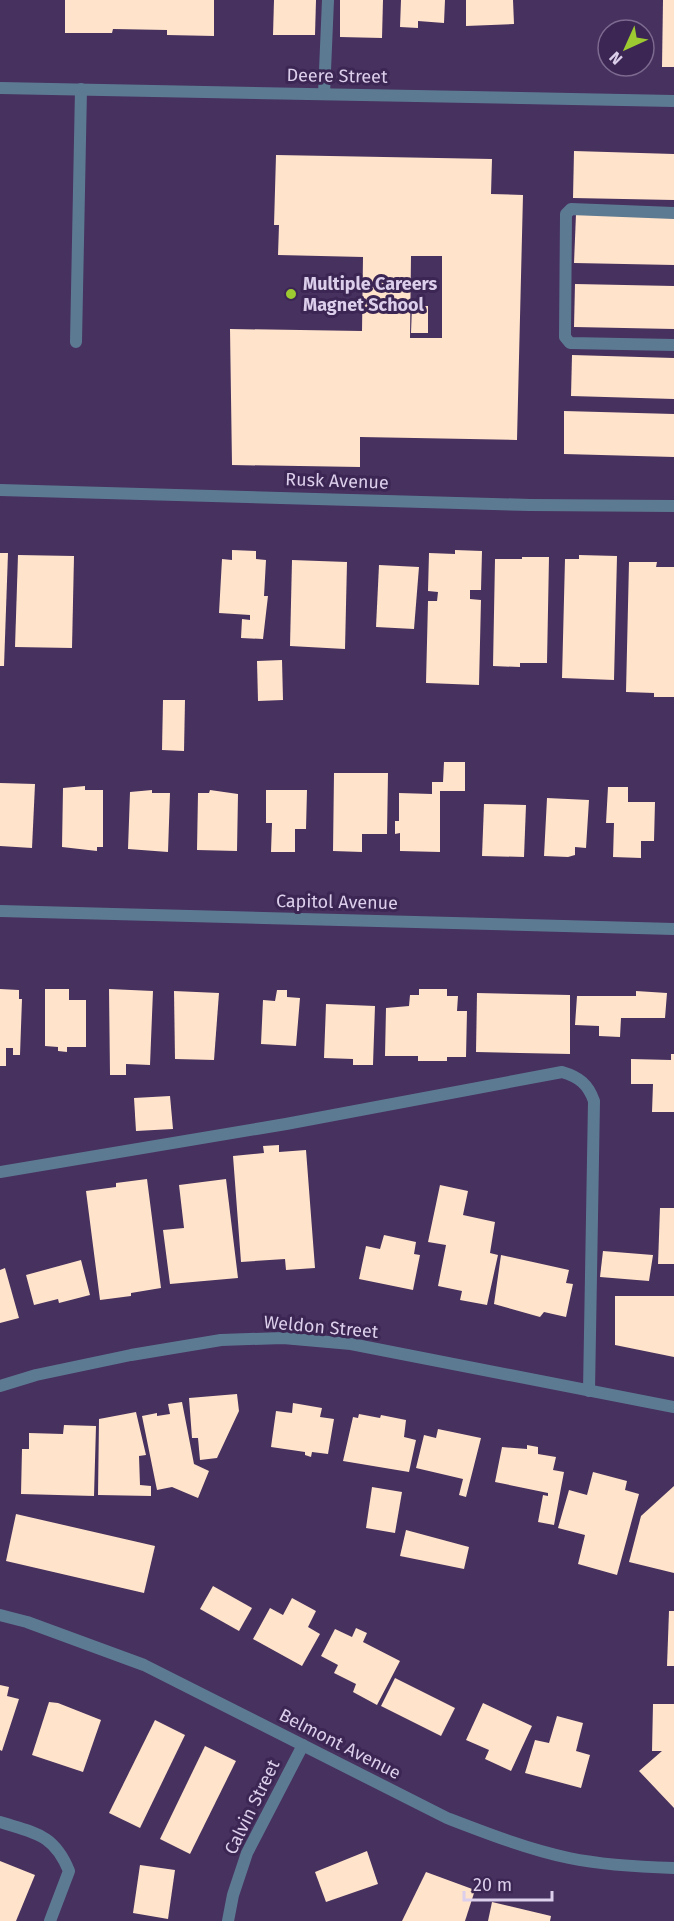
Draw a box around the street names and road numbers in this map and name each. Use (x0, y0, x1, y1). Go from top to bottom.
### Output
street label: Deere Street (286, 64, 388, 88)
street label: Rusk Avenue (285, 468, 389, 494)
street label: Capitol Avenue (276, 890, 398, 914)
street label: Weldon Street (263, 1311, 380, 1343)
street label: Belmont Avenue (276, 1704, 404, 1784)
street label: Calvin Street (220, 1756, 285, 1858)

